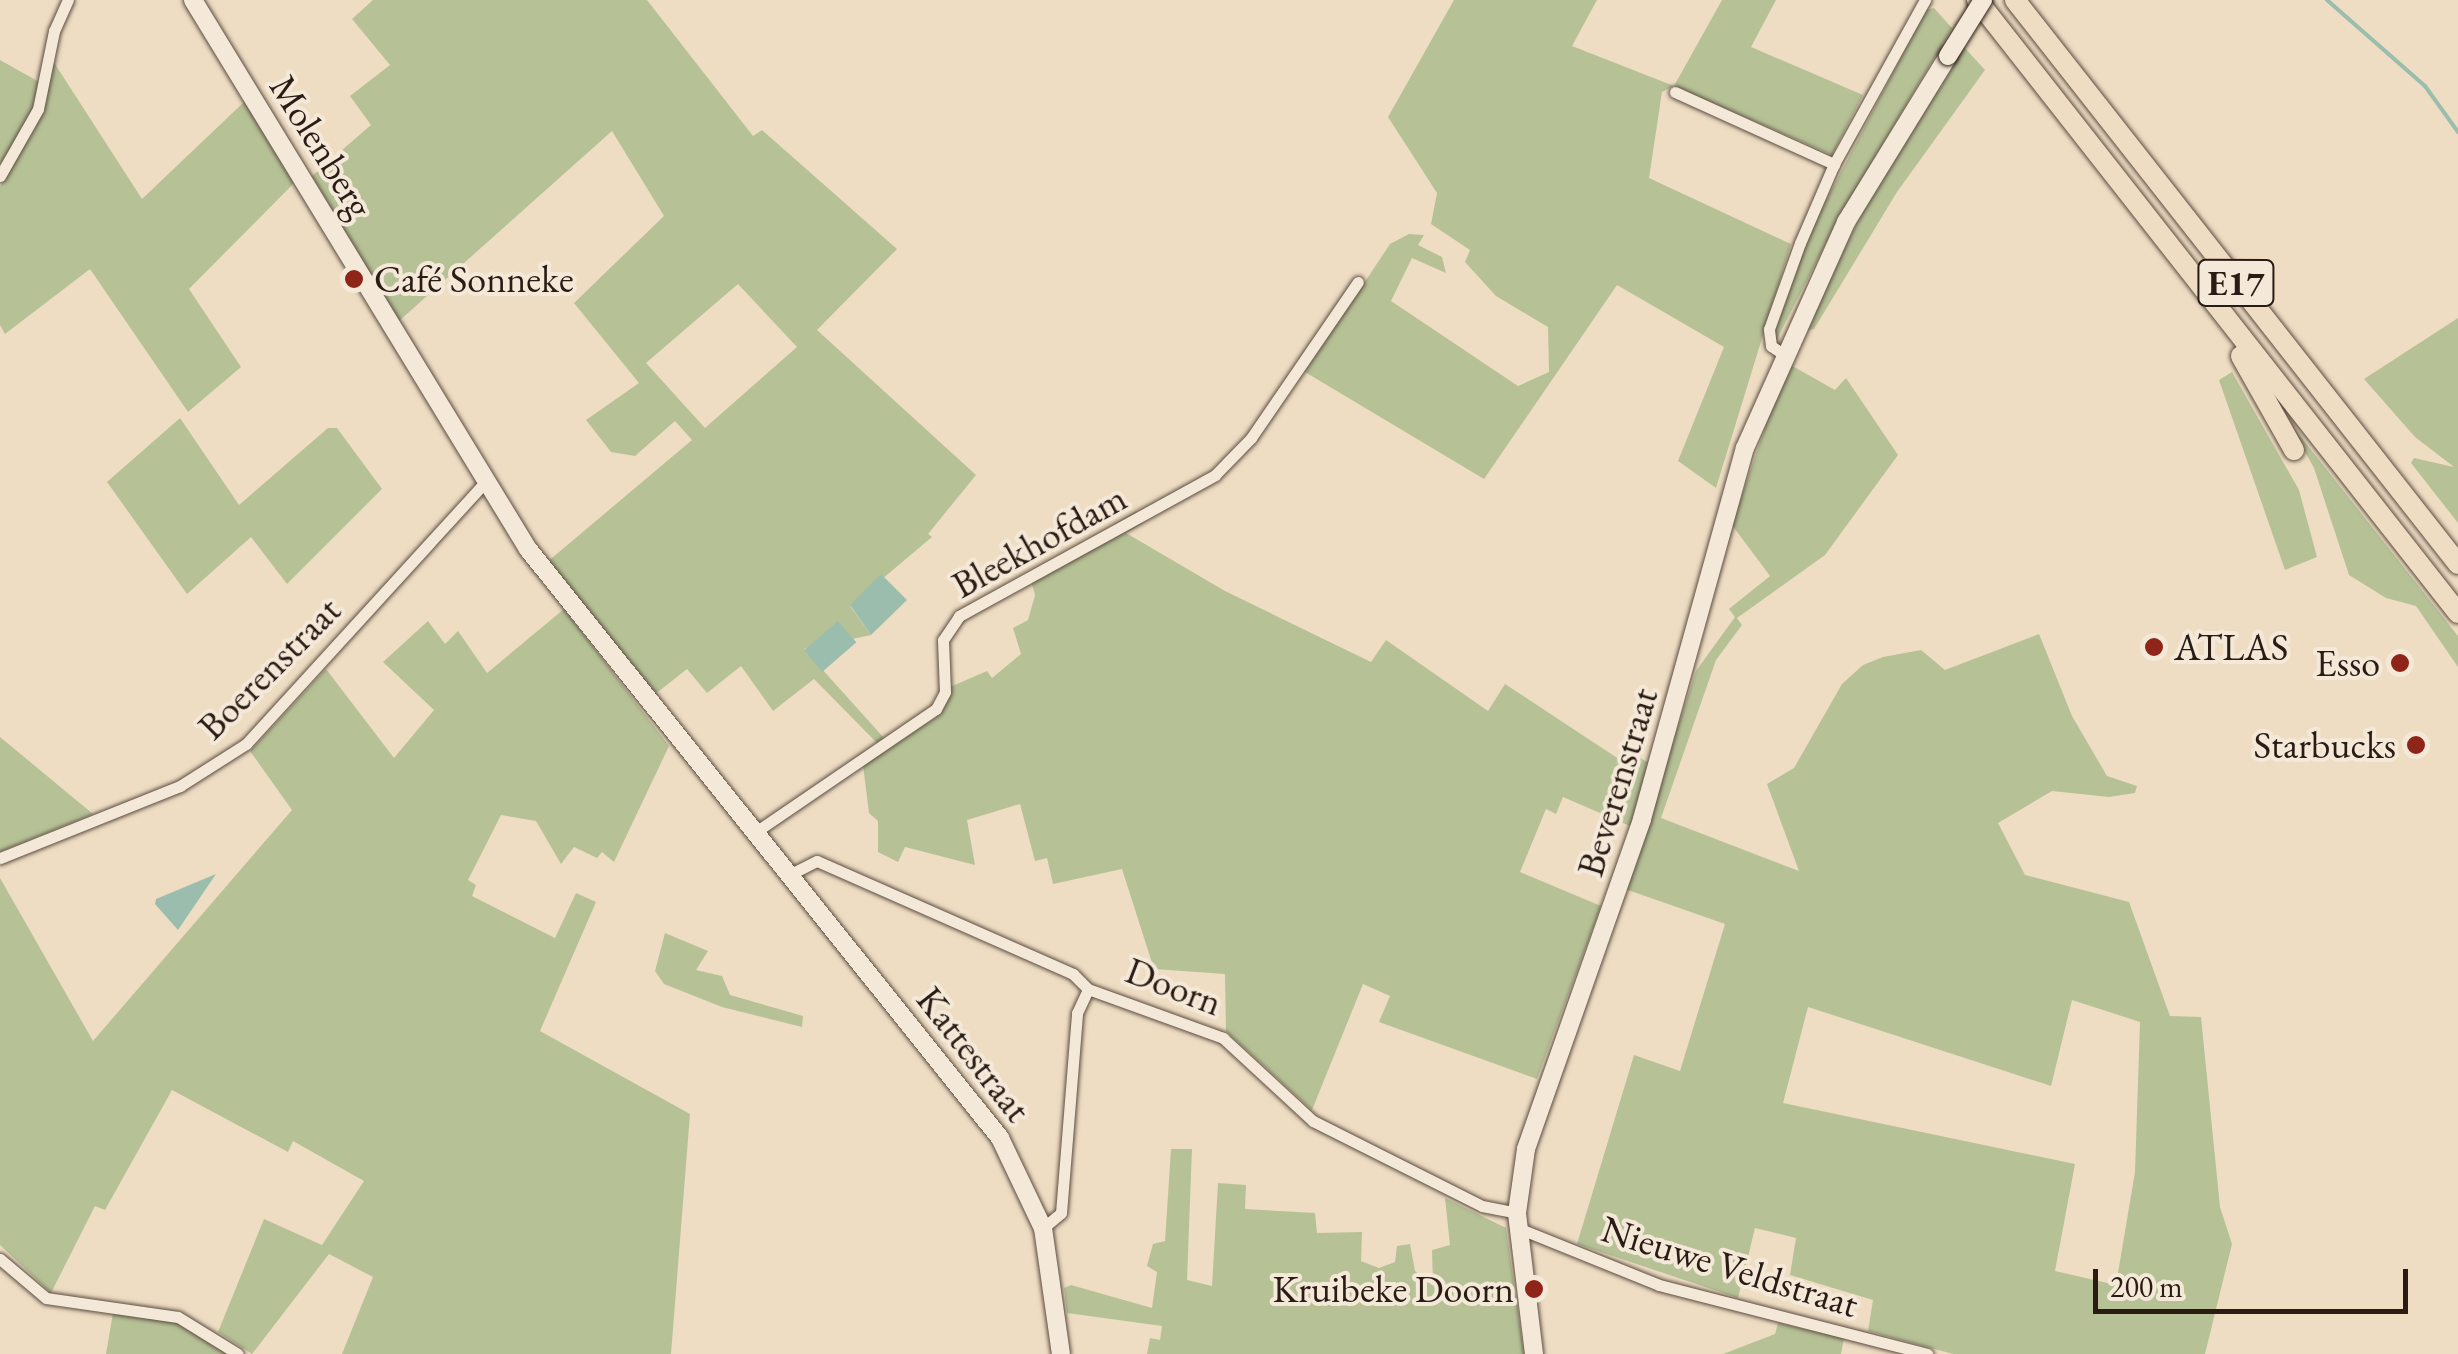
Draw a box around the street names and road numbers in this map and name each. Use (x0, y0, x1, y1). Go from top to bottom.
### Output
street label: Molenberg (260, 66, 384, 226)
road number: E17 (2196, 253, 2276, 313)
street label: Bleekhofdam (944, 475, 1134, 607)
street label: Boerenstraat (188, 587, 350, 749)
street label: Beverenstraat (1567, 682, 1667, 882)
street label: Doorn (1120, 947, 1228, 1025)
street label: Kattestraat (907, 977, 1041, 1131)
street label: Nieuwe Veldstraat (1596, 1205, 1864, 1327)

